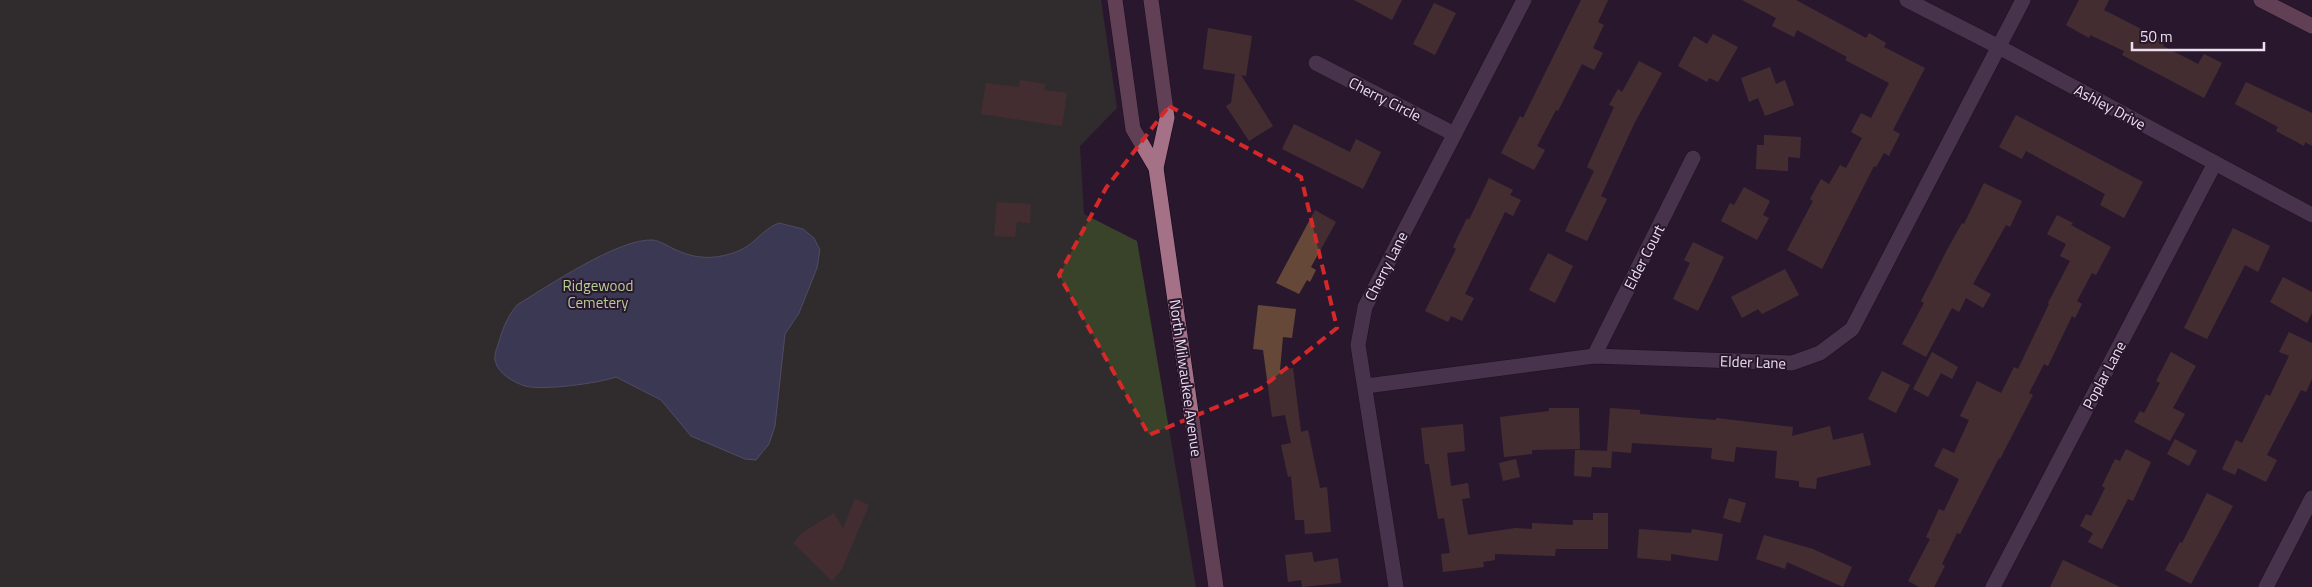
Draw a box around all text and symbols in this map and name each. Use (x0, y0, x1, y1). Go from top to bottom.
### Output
scale bar (2132, 20, 2264, 52)
text: 50 m (2140, 25, 2173, 48)
street label: Cherry Circle (1345, 71, 1425, 127)
street label: Ashley Drive (2070, 78, 2150, 136)
street label: Elder Court (1618, 220, 1670, 293)
street label: Cherry Lane (1359, 227, 1413, 305)
park label: Ridgewood Cemetery (563, 274, 633, 314)
street label: North Milwaukee Avenue (1164, 298, 1208, 458)
street label: Poplar Lane (2076, 337, 2132, 413)
street label: Elder Lane (1720, 349, 1786, 375)

